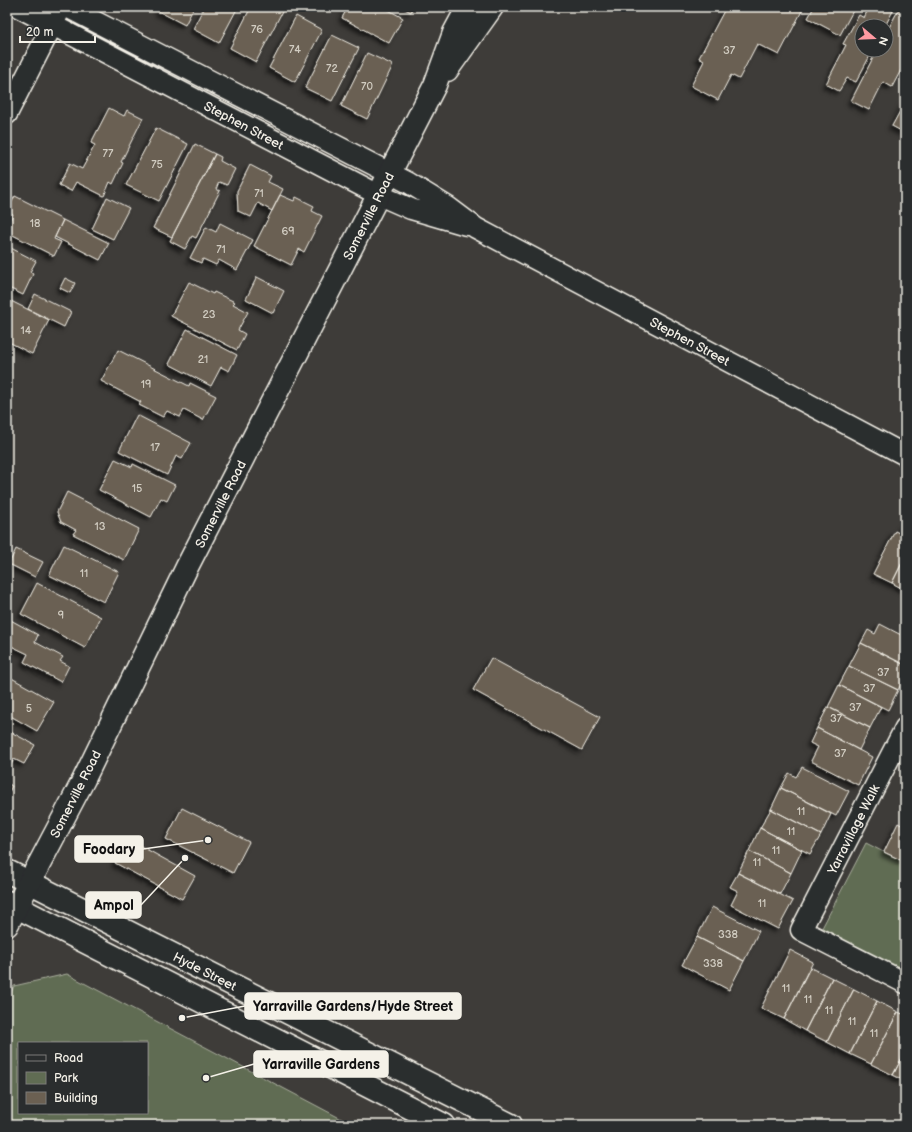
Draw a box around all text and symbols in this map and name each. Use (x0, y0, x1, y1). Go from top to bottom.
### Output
scale bar (20, 18, 95, 44)
north arrow (854, 18, 894, 58)
house number: 76 (251, 23, 263, 36)
text: 20 m (26, 25, 53, 40)
text: N (875, 35, 890, 47)
house number: 74 (289, 43, 301, 56)
house number: 37 (723, 44, 736, 57)
house number: 72 (326, 62, 338, 75)
house number: 70 (361, 80, 373, 93)
street label: Stephen Street (201, 98, 286, 154)
house number: 77 (103, 147, 114, 160)
house number: 75 (151, 158, 163, 171)
street label: Somerville Road (340, 170, 398, 263)
house number: 71 (254, 187, 264, 200)
house number: 18 (30, 217, 40, 230)
house number: 69 (281, 225, 295, 238)
house number: 71 (216, 243, 226, 256)
house number: 23 (202, 308, 216, 321)
street label: Stephen Street (647, 314, 732, 370)
house number: 14 (21, 324, 32, 337)
house number: 21 (198, 353, 208, 366)
house number: 19 (141, 378, 151, 391)
house number: 17 (150, 441, 160, 454)
street label: Somerville Road (192, 458, 250, 551)
house number: 15 (132, 482, 142, 495)
house number: 13 (94, 520, 106, 533)
house number: 11 (80, 567, 88, 580)
house number: 9 (58, 609, 64, 622)
house number: 37 (877, 666, 890, 679)
house number: 37 (863, 682, 876, 695)
house number: 37 (849, 701, 862, 714)
house number: 5 (26, 702, 32, 715)
house number: 37 (830, 712, 843, 725)
house number: 37 (834, 747, 847, 760)
street label: Somerville Road (47, 748, 105, 841)
street label: Yarravillage Walk (824, 781, 884, 878)
house number: 11 (797, 805, 805, 818)
house number: 11 (787, 825, 795, 838)
callout: Foodary (75, 836, 143, 862)
text: Foodary (83, 841, 136, 858)
house number: 11 (772, 844, 780, 857)
house number: 11 (753, 856, 761, 869)
callout: Ampol (86, 892, 141, 918)
text: Ampol (93, 897, 134, 914)
house number: 11 (758, 897, 766, 910)
house number: 338 (718, 928, 738, 941)
street label: Hyde Street (170, 949, 239, 995)
house number: 338 (703, 957, 723, 970)
house number: 11 (782, 982, 790, 995)
callout: Yarraville Gardens/Hyde Street (245, 993, 461, 1019)
house number: 11 (804, 993, 812, 1006)
text: Yarraville Gardens/Hyde Street (253, 998, 453, 1015)
house number: 11 (825, 1004, 833, 1017)
house number: 11 (848, 1015, 856, 1028)
house number: 11 (870, 1027, 878, 1040)
legend (18, 1042, 148, 1114)
text: Road (54, 1051, 83, 1066)
callout: Yarraville Gardens (254, 1051, 388, 1077)
text: Yarraville Gardens (262, 1056, 380, 1073)
text: Park (54, 1071, 78, 1086)
text: Building (54, 1091, 98, 1106)

